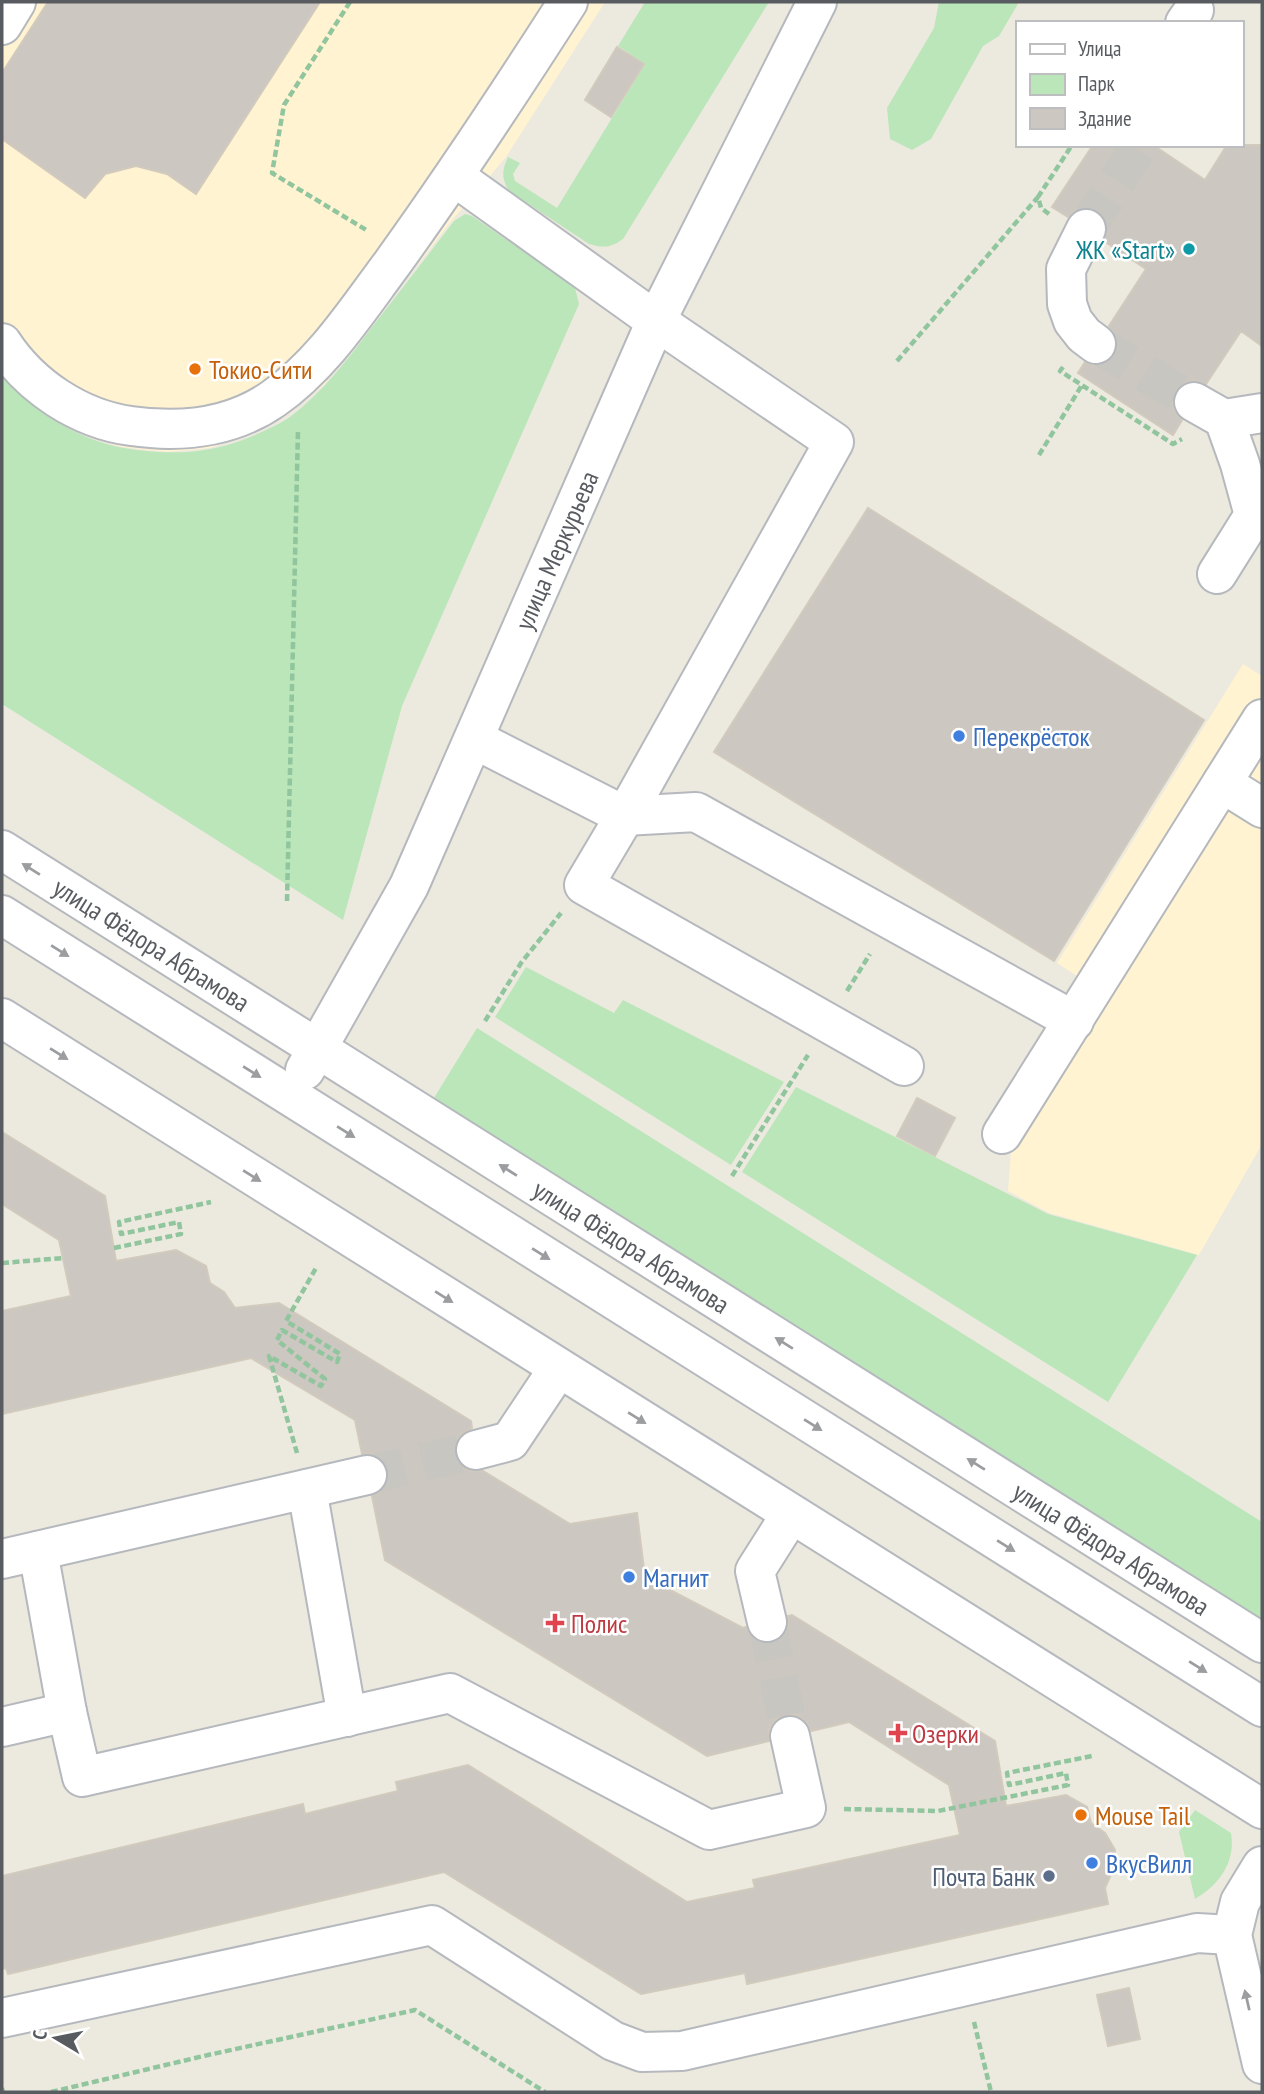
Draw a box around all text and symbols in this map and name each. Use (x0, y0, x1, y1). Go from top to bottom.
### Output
legend (1016, 21, 1243, 147)
text: Улица (1078, 35, 1121, 62)
text: Парк (1078, 70, 1115, 97)
text: Здание (1078, 105, 1132, 132)
place label: ЖК «Start» (1075, 233, 1175, 266)
marker: ЖК «Start» (1181, 241, 1197, 257)
place label: Токио-Сити (209, 353, 313, 386)
marker: Токио-Сити (187, 361, 203, 377)
street label: улица Меркурьева (507, 466, 605, 635)
place label: Перекрёсток (973, 720, 1090, 753)
marker: Перекрёсток (951, 728, 967, 744)
one-way arrow (21, 862, 40, 875)
street label: улица Фёдора Абрамова (47, 870, 256, 1018)
one-way arrow (50, 945, 69, 958)
one-way arrow (50, 1048, 69, 1061)
one-way arrow (243, 1066, 262, 1079)
one-way arrow (337, 1125, 356, 1138)
one-way arrow (498, 1163, 517, 1176)
one-way arrow (242, 1169, 262, 1182)
street label: улица Фёдора Абрамова (527, 1172, 736, 1320)
one-way arrow (531, 1247, 550, 1260)
one-way arrow (435, 1291, 454, 1304)
one-way arrow (774, 1336, 793, 1349)
one-way arrow (627, 1412, 646, 1425)
one-way arrow (803, 1418, 823, 1431)
one-way arrow (967, 1457, 986, 1470)
street label: улица Фёдора Абрамова (1007, 1474, 1216, 1622)
one-way arrow (996, 1539, 1015, 1552)
place label: Магнит (643, 1561, 709, 1594)
marker: Магнит (621, 1569, 637, 1585)
place label: Полис (571, 1607, 627, 1640)
marker: Полис (545, 1613, 565, 1633)
one-way arrow (1189, 1660, 1208, 1673)
place label: Озерки (912, 1717, 979, 1750)
marker: Озерки (890, 1725, 906, 1741)
place label: Mouse Tail (1095, 1799, 1190, 1832)
marker: Mouse Tail (1073, 1807, 1089, 1823)
place label: ВкусВилл (1106, 1847, 1192, 1880)
marker: ВкусВилл (1084, 1855, 1100, 1871)
place label: Почта Банк (932, 1860, 1035, 1893)
marker: Почта Банк (1041, 1868, 1057, 1884)
one-way arrow (1241, 1989, 1252, 2011)
north arrow (21, 2003, 91, 2073)
text: С (27, 2028, 52, 2041)

